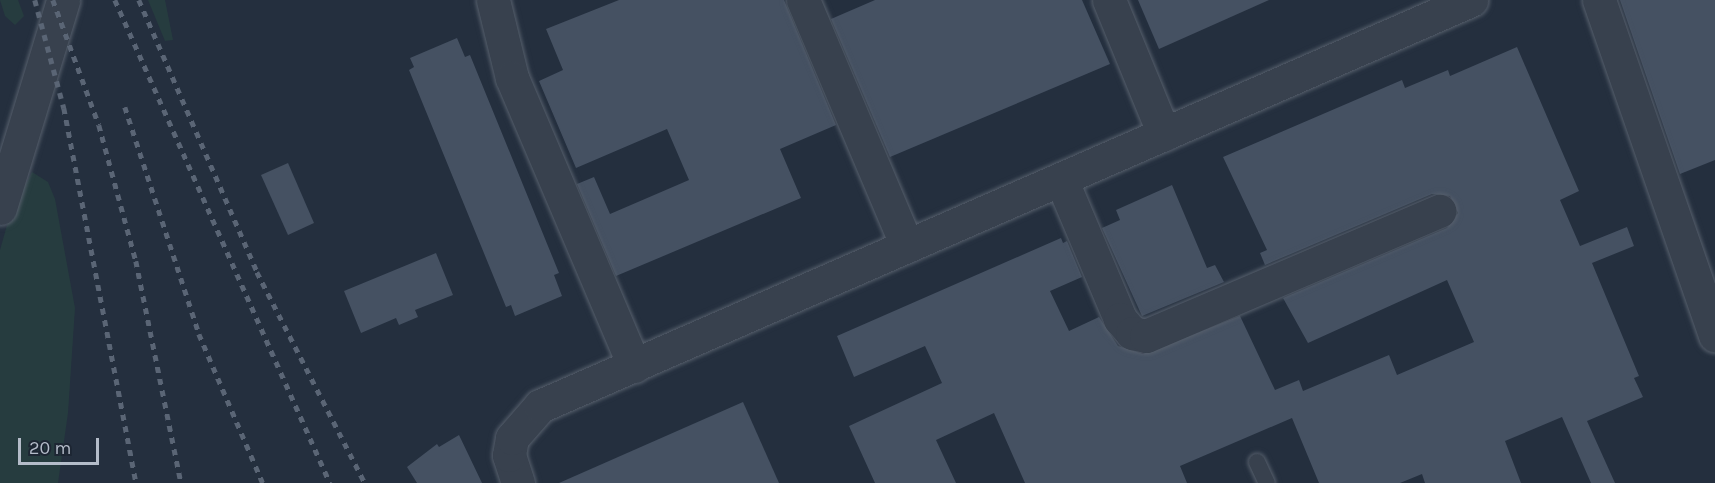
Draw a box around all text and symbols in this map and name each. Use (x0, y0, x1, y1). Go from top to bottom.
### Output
scale bar (21, 426, 102, 464)
text: 20 m (29, 437, 71, 459)

